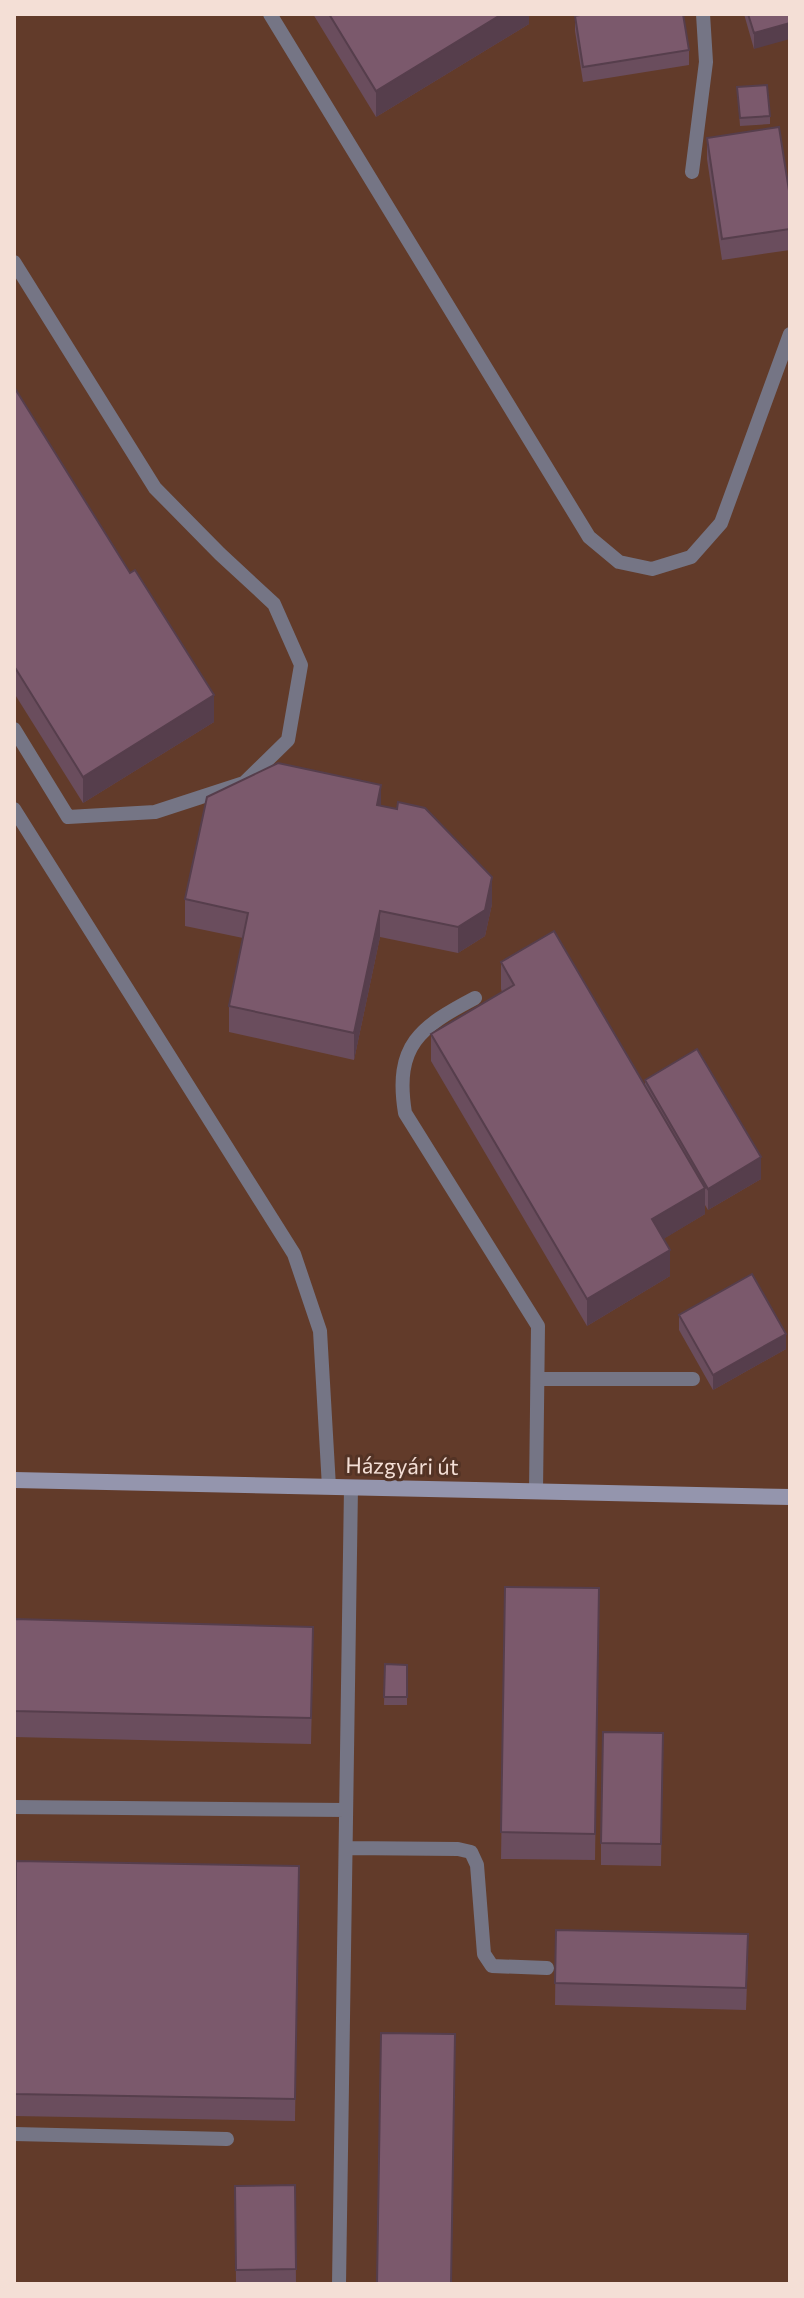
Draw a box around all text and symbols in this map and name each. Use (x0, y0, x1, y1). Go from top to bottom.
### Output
street label: Házgyári út (345, 1451, 459, 1480)

